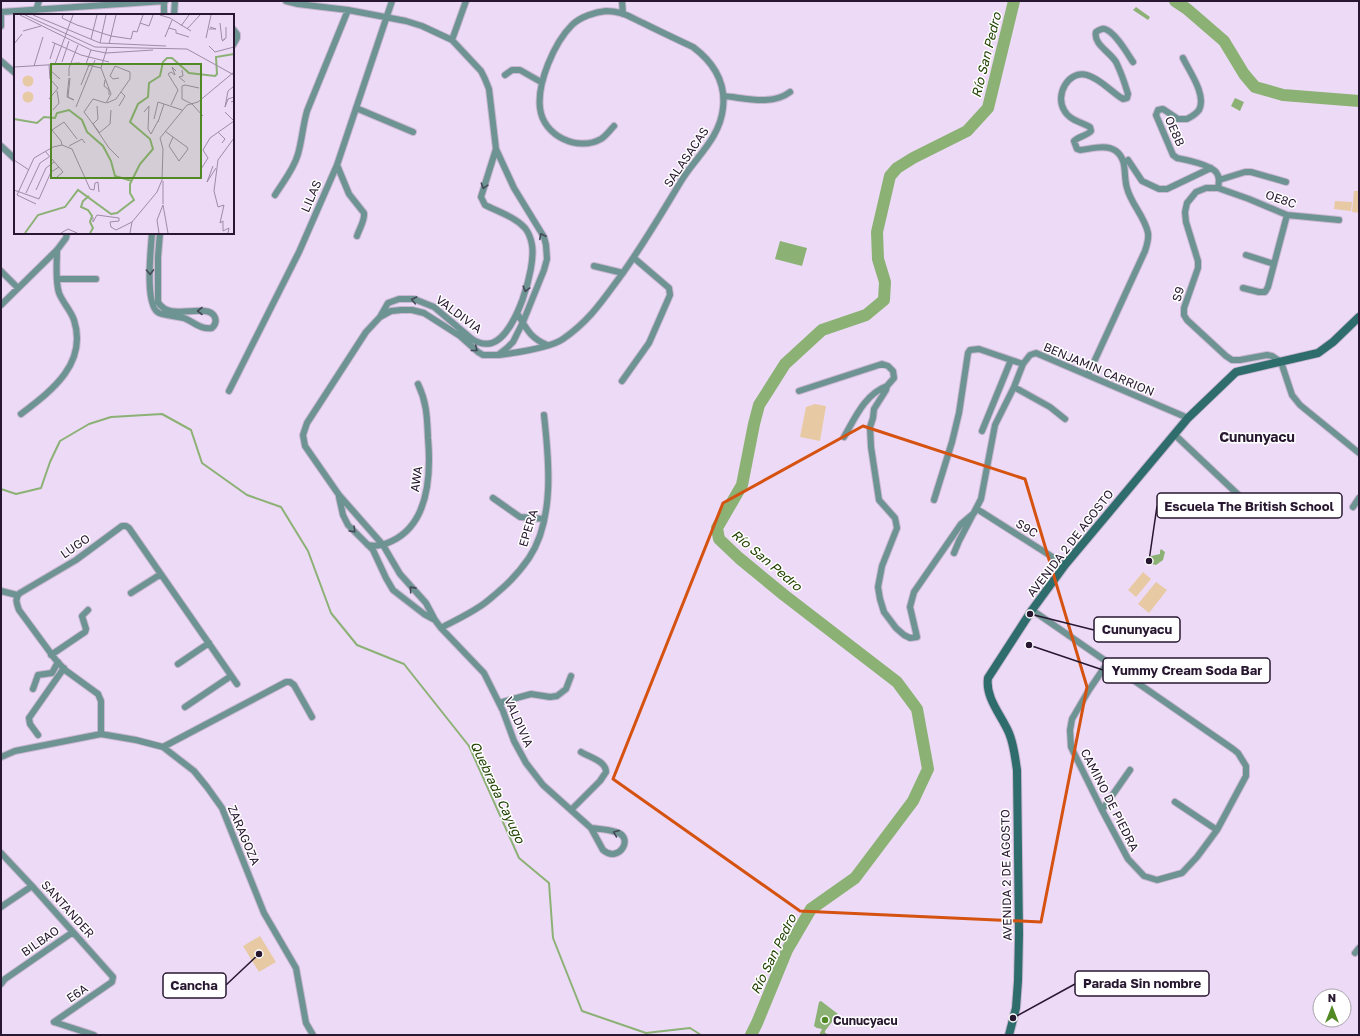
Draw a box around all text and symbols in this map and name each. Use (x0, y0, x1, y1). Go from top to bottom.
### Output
water label: Río San Pedro (968, 10, 1005, 99)
inset map (14, 14, 234, 234)
street label: OE8B (1162, 114, 1188, 148)
street label: SALASACAS (660, 124, 712, 190)
street label: LILAS (298, 177, 325, 214)
one-way arrow (480, 183, 489, 190)
street label: OE8C (1264, 187, 1298, 211)
one-way arrow (539, 233, 547, 240)
one-way arrow (146, 269, 154, 275)
one-way arrow (522, 285, 531, 292)
street label: S9 (1169, 285, 1187, 303)
street label: VALDIVIA (433, 292, 485, 336)
one-way arrow (411, 296, 417, 305)
one-way arrow (197, 307, 203, 315)
street label: BENJAMIN CARRION (1041, 339, 1157, 399)
one-way arrow (471, 345, 478, 352)
district label: Cununyacu (1219, 428, 1295, 445)
street label: AWA (407, 465, 425, 493)
street label: AVENIDA 2 DE AGOSTO (1023, 486, 1117, 600)
callout: Escuela The British School (1157, 493, 1342, 518)
text: Escuela The British School (1164, 498, 1334, 514)
street label: EPERA (515, 507, 541, 549)
street label: S9C (1013, 516, 1041, 540)
one-way arrow (348, 525, 356, 533)
water label: Río San Pedro (729, 526, 806, 595)
street label: LUGO (57, 530, 93, 561)
one-way arrow (410, 586, 417, 593)
callout: Cununyacu (1094, 617, 1180, 642)
text: Cununyacu (1102, 621, 1172, 637)
callout: Yummy Cream Soda Bar (1103, 658, 1270, 683)
text: Yummy Cream Soda Bar (1112, 662, 1262, 678)
street label: VALDIVIA (501, 694, 537, 750)
water label: Quebrada Cayugo (467, 738, 529, 847)
street label: CAMINO DE PIEDRA (1078, 746, 1142, 854)
street label: ZARAGOZA (225, 803, 263, 867)
street label: AVENIDA 2 DE AGOSTO (997, 809, 1015, 941)
one-way arrow (613, 830, 620, 838)
street label: SANTANDER (38, 877, 98, 941)
water label: Río San Pedro (747, 910, 800, 997)
street label: BILBAO (18, 922, 62, 960)
callout: Parada Sin nombre (1075, 971, 1209, 996)
callout: Cancha (163, 973, 226, 998)
text: Parada Sin nombre (1083, 975, 1201, 991)
text: Cancha (170, 977, 218, 993)
street label: E6A (63, 980, 91, 1006)
north arrow (1312, 988, 1352, 1028)
text: N (1328, 991, 1336, 1004)
place label: Cunucyacu (833, 1013, 898, 1028)
marker: Cunucyacu (820, 1015, 830, 1025)

